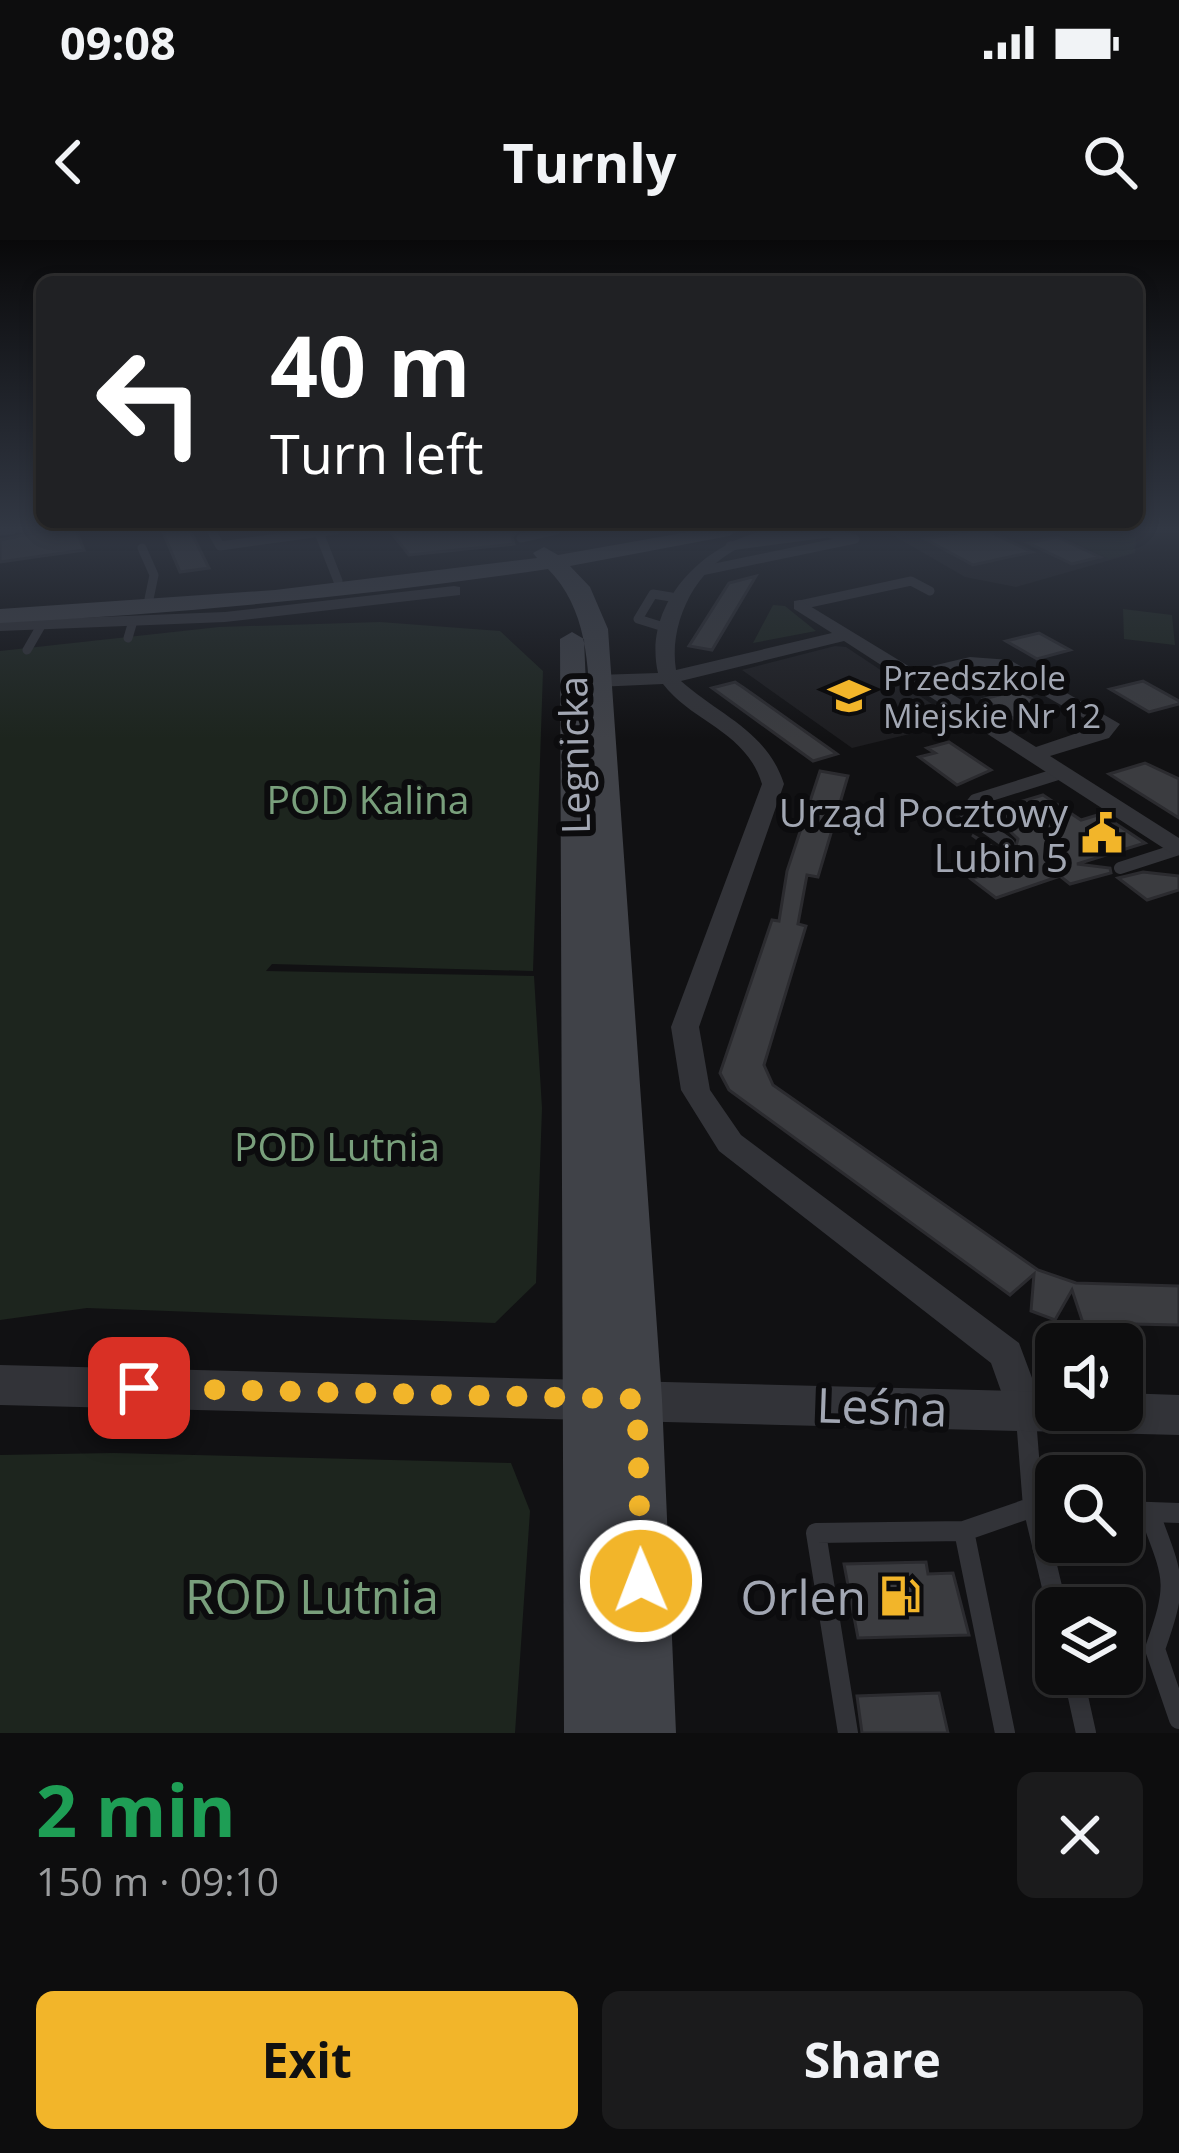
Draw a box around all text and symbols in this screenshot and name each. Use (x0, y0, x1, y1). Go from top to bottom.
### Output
text: 09:08 (60, 12, 176, 73)
text: Turnly (503, 125, 676, 199)
icon: back (36, 129, 102, 195)
icon: search (1077, 129, 1143, 195)
text: 40 m (270, 307, 470, 422)
icon: left (72, 324, 228, 480)
text: Turn left (270, 416, 483, 490)
place label: Przedszkole Miejskie Nr 12 (883, 655, 1101, 738)
school or university icon: Przedszkole Miejskie Nr 12 (826, 673, 872, 719)
street label: Legnicka (545, 676, 601, 834)
park label: POD Kalina (266, 772, 470, 825)
place label: Urząd Pocztowy Lubin 5 (779, 785, 1068, 883)
public building icon: Urząd Pocztowy Lubin 5 (1079, 810, 1125, 856)
park label: POD Lutnia (234, 1119, 440, 1172)
map controls (1035, 1323, 1143, 1695)
button: sound (1035, 1323, 1143, 1431)
pin (88, 1337, 190, 1439)
icon: arrive (106, 1355, 172, 1421)
street label: Leśna (815, 1371, 949, 1441)
button: search (1035, 1455, 1143, 1563)
position arrow (578, 1518, 704, 1644)
park label: ROD Lutnia (185, 1563, 439, 1628)
place label: Orlen (741, 1564, 866, 1629)
fuel station icon: Orlen (877, 1573, 923, 1619)
button: layers (1035, 1587, 1143, 1695)
text: 2 min (36, 1760, 236, 1858)
button: close (1017, 1772, 1143, 1898)
text: 150 m · 09:10 (36, 1854, 279, 1907)
button: Exit (36, 1991, 578, 2129)
button: Share (602, 1991, 1143, 2129)

